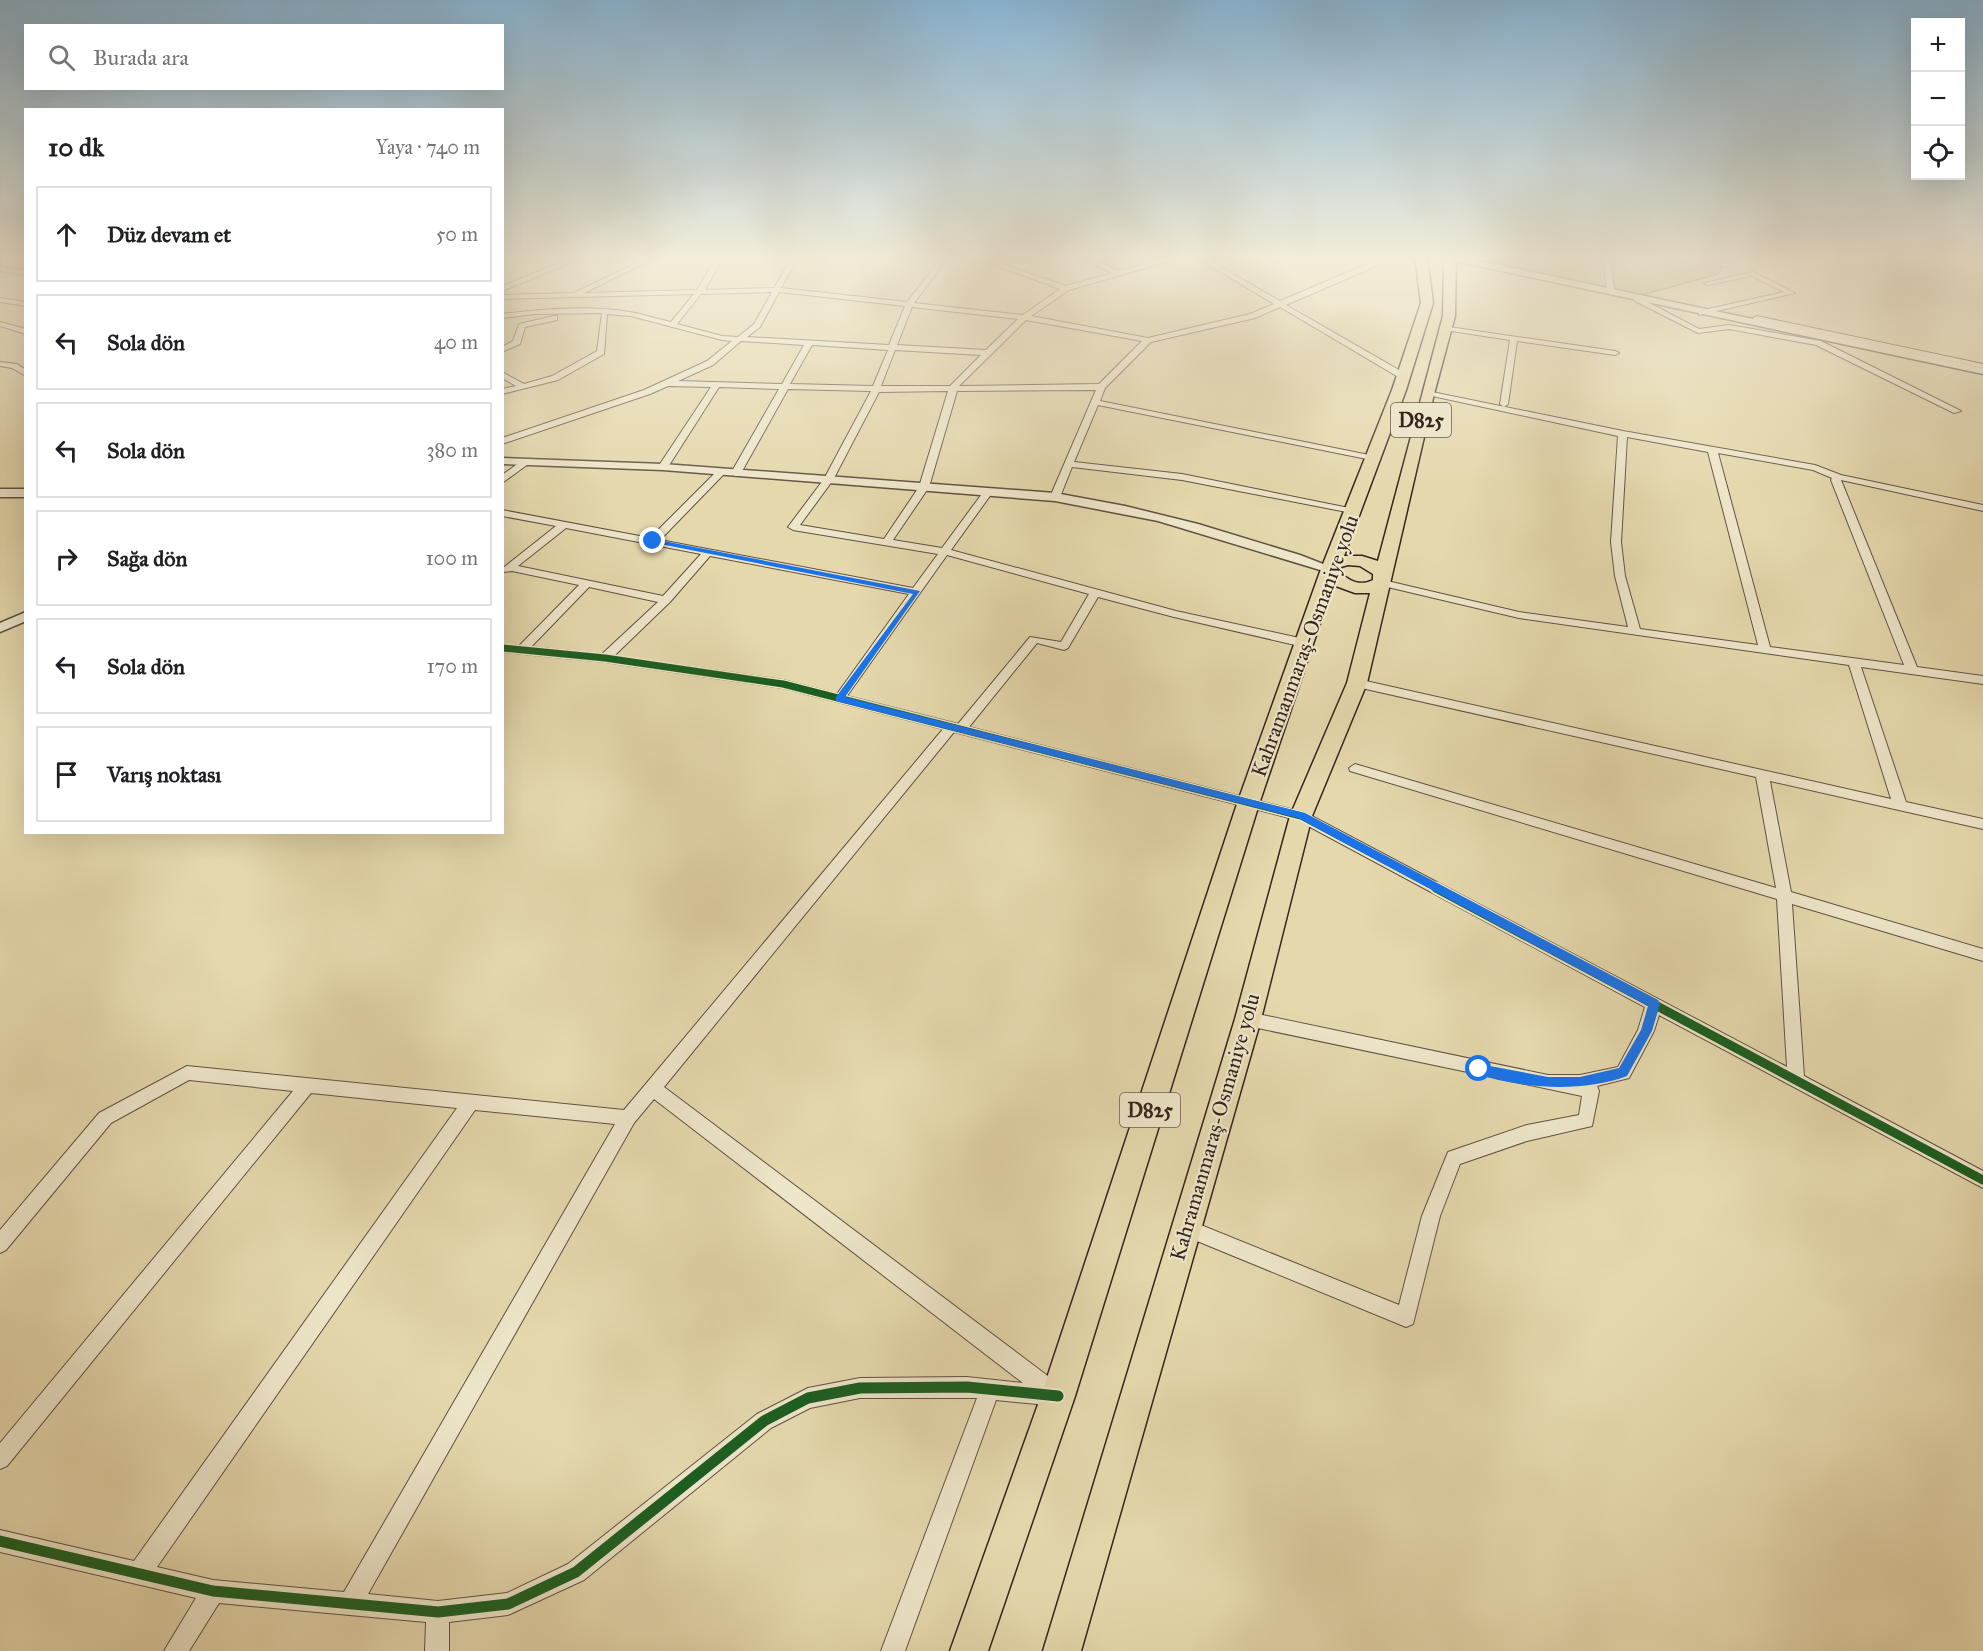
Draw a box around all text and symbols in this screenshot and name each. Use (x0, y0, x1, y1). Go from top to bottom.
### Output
map controls (1911, 18, 1965, 180)
button: + (1911, 18, 1965, 72)
search box (24, 24, 504, 90)
icon: search (45, 41, 78, 74)
text: Burada ara (93, 44, 189, 71)
button: − (1911, 72, 1965, 126)
button: locate (1911, 126, 1965, 180)
text: 10 dk (48, 131, 104, 163)
text: Yaya · 740 m (376, 135, 480, 159)
icon: ahead (50, 218, 83, 251)
text: Düz devam et (107, 221, 231, 248)
text: 50 m (436, 222, 478, 246)
icon: left (50, 326, 83, 359)
text: Sola dön (107, 329, 185, 356)
text: 40 m (434, 330, 478, 354)
road number: D825 (1391, 403, 1451, 437)
icon: left (50, 434, 83, 467)
text: Sola dön (107, 437, 185, 464)
text: 380 m (427, 438, 478, 462)
street label: Kahramanmaraş-Osmaniye yolu (1245, 511, 1365, 781)
route end (639, 527, 665, 553)
icon: right (50, 542, 83, 575)
text: Sağa dön (107, 545, 187, 572)
text: 100 m (426, 546, 478, 570)
icon: left (50, 650, 83, 683)
text: Sola dön (107, 653, 185, 680)
text: 170 m (427, 654, 478, 678)
icon: arrive (50, 758, 83, 791)
text: Varış noktası (107, 761, 221, 788)
street label: Kahramanmaraş-Osmaniye yolu (1164, 990, 1266, 1264)
route start (1465, 1055, 1491, 1081)
road number: D825 (1120, 1093, 1180, 1127)

